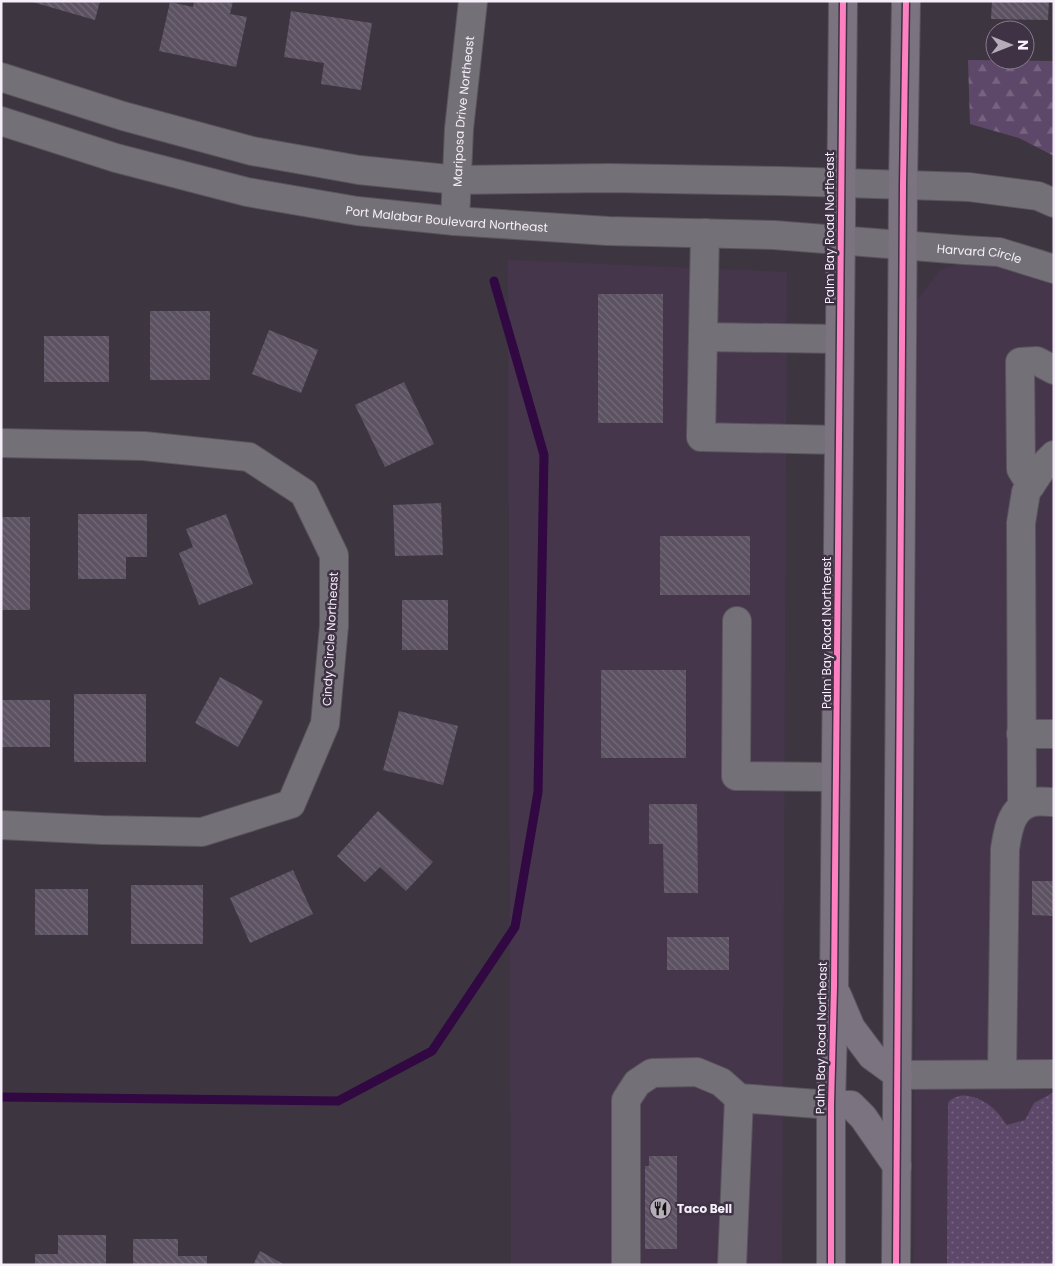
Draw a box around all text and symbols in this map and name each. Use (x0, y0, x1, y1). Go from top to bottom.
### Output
north arrow (985, 20, 1035, 70)
street label: Mariposa Drive Northeast (448, 35, 478, 187)
text: N (1013, 40, 1033, 50)
street label: Palm Bay Road Northeast (821, 152, 838, 304)
street label: Port Malabar Boulevard Northeast (344, 201, 549, 236)
street label: Harvard Circle (936, 239, 1024, 267)
street label: Palm Bay Road Northeast (818, 557, 835, 709)
street label: Cindy Circle Northeast (318, 571, 342, 707)
street label: Palm Bay Road Northeast (811, 962, 831, 1114)
restaurant icon: Taco Bell (649, 1196, 673, 1220)
place label: Taco Bell (677, 1200, 732, 1217)

